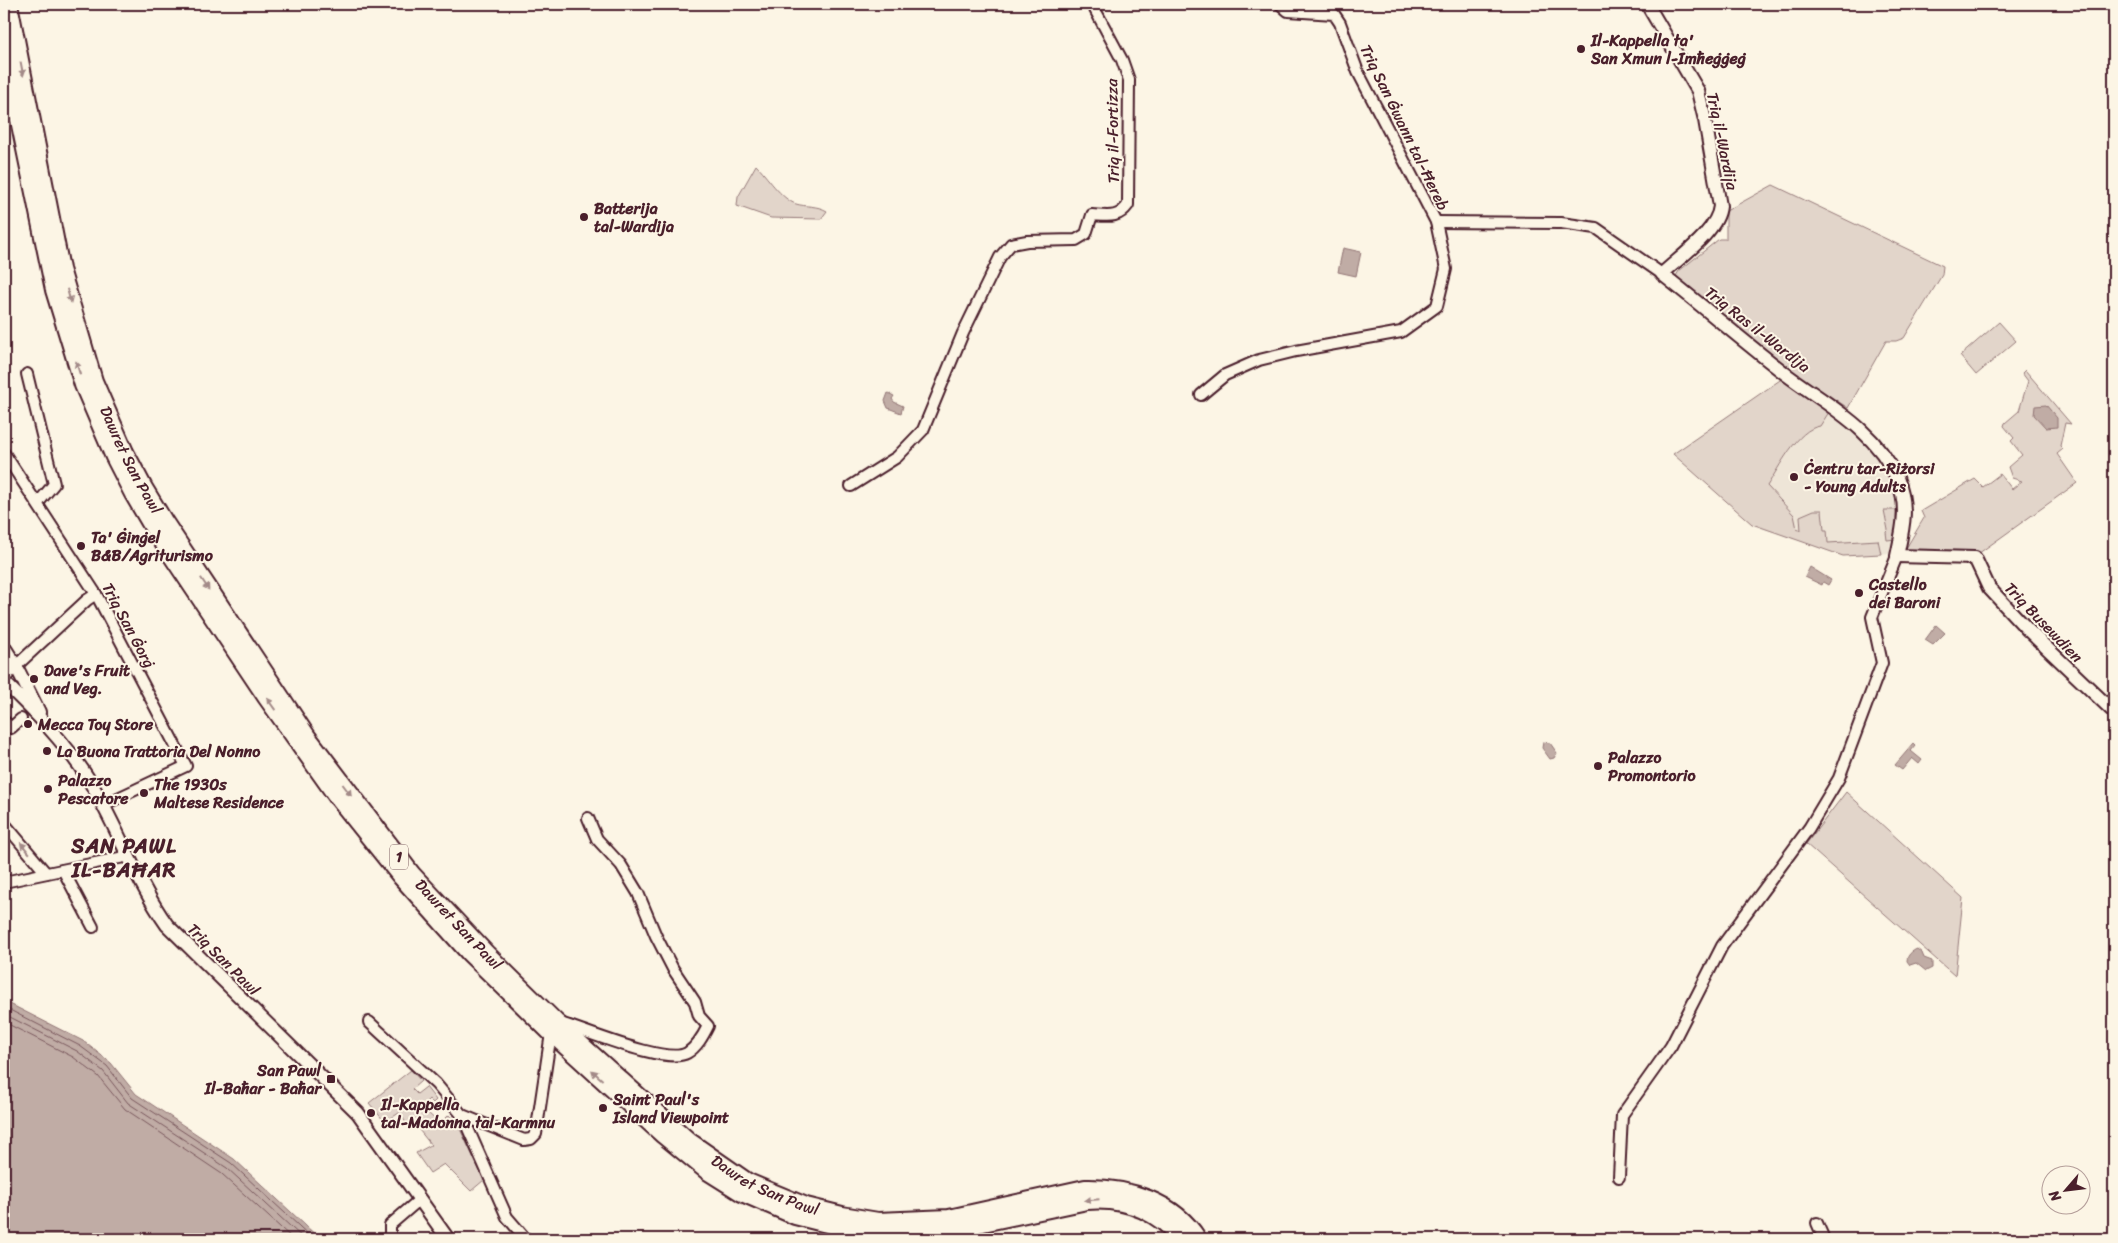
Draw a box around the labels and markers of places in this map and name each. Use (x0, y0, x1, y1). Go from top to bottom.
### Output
place label: Il-Kappella ta' San Xmun l-Imħeġġeġ (1590, 26, 1747, 73)
marker: Il-Kappella ta' San Xmun l-Imħeġġeġ (1575, 43, 1587, 55)
place label: Batterija tal-Wardija (594, 194, 674, 241)
marker: Batterija tal-Wardija (578, 211, 590, 223)
place label: Ċentru tar-Riżorsi - Young Adults (1803, 454, 1935, 501)
marker: Ċentru tar-Riżorsi - Young Adults (1788, 471, 1800, 483)
place label: Ta' Ġinġel B&B/Agriturismo (91, 523, 214, 570)
marker: Ta' Ġinġel B&B/Agriturismo (75, 540, 87, 552)
place label: Castello dei Baroni (1868, 570, 1942, 617)
marker: Castello dei Baroni (1853, 587, 1865, 599)
place label: Dave's Fruit and Veg. (43, 656, 130, 703)
marker: Dave's Fruit and Veg. (28, 673, 40, 685)
place label: Mecca Toy Store (37, 710, 154, 739)
marker: Mecca Toy Store (22, 718, 34, 730)
place label: La Buona Trattoria Del Nonno (57, 737, 261, 766)
place label: Palazzo Promontorio (1608, 743, 1696, 790)
marker: La Buona Trattoria Del Nonno (41, 745, 53, 757)
marker: Palazzo Promontorio (1592, 760, 1604, 772)
place label: Palazzo Pescatore (58, 766, 129, 813)
place label: The 1930s Maltese Residence (153, 770, 285, 817)
marker: Palazzo Pescatore (42, 783, 54, 795)
marker: The 1930s Maltese Residence (138, 787, 150, 799)
place label: San Pawl Il-Baħar - Baħar (204, 1056, 322, 1103)
marker: San Pawl Il-Baħar - Baħar (325, 1073, 337, 1085)
place label: Saint Paul's Island Viewpoint (612, 1085, 729, 1132)
place label: Il-Kappella tal-Madonna tal-Karmnu (380, 1090, 556, 1137)
marker: Saint Paul's Island Viewpoint (597, 1102, 609, 1114)
marker: Il-Kappella tal-Madonna tal-Karmnu (365, 1107, 377, 1119)

